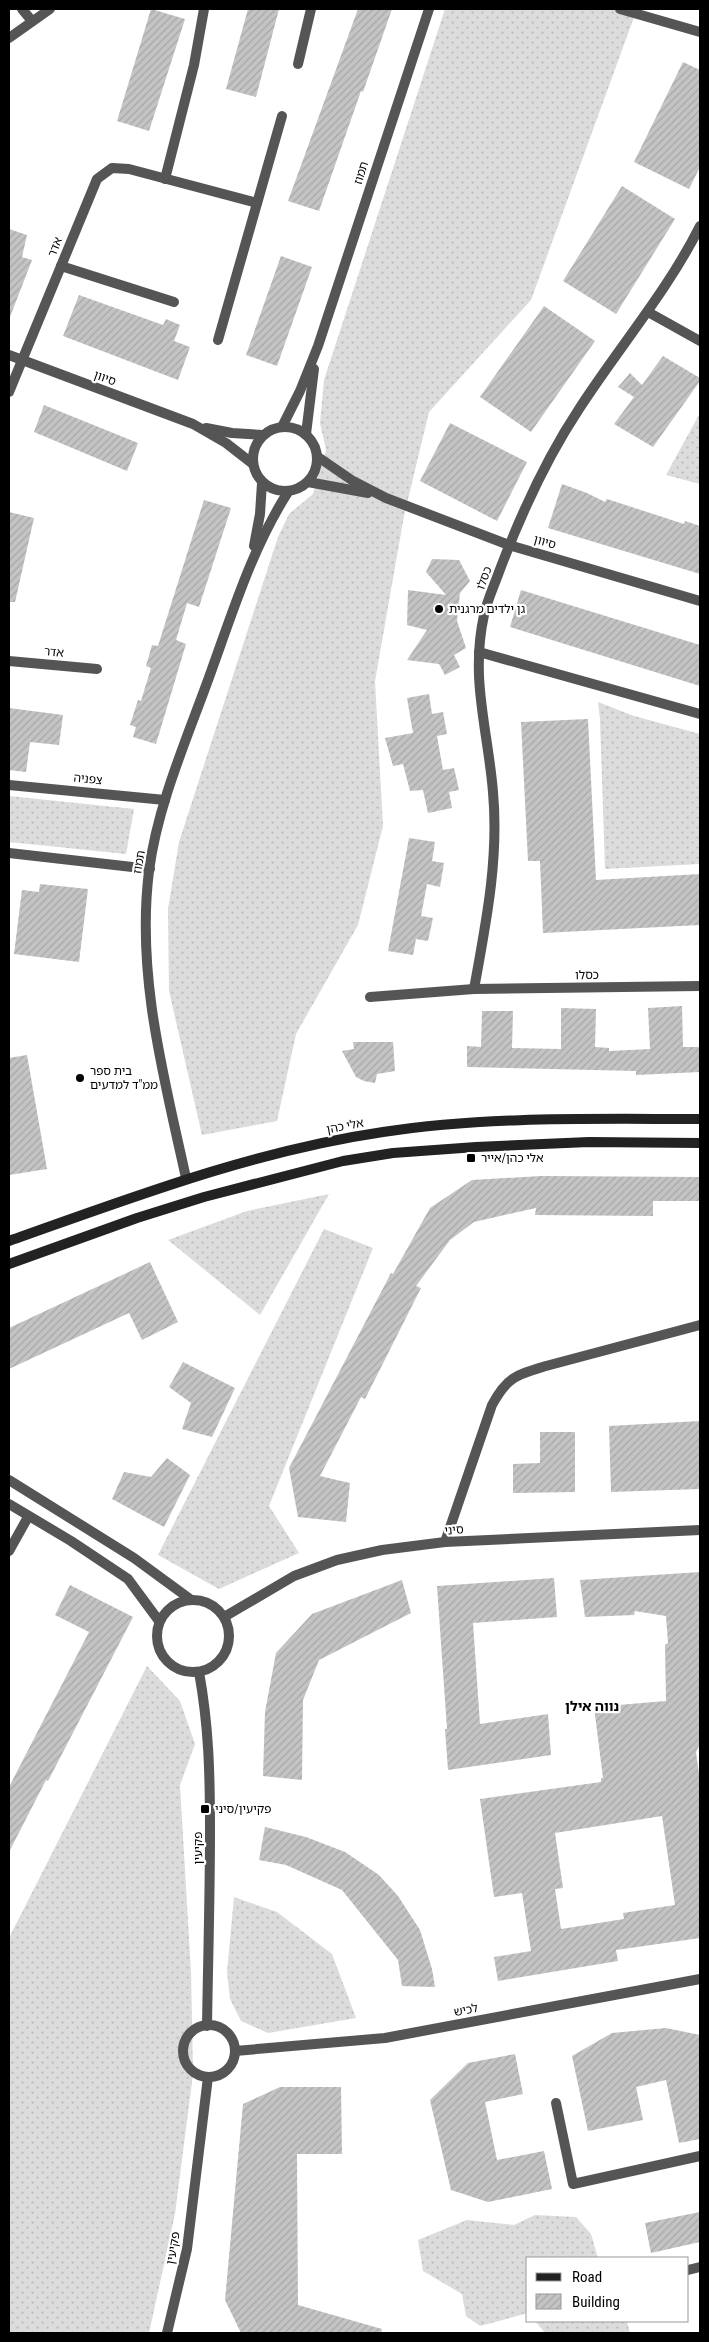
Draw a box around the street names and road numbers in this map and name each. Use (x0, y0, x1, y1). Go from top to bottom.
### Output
street label: תמוז (351, 160, 371, 186)
street label: אדר (45, 235, 65, 259)
street label: סיוון (92, 368, 118, 389)
street label: סיוון (532, 532, 558, 552)
street label: כסלו (473, 565, 495, 591)
street label: אדר (43, 644, 65, 660)
street label: צפניה (73, 771, 103, 787)
street label: תמוז (130, 849, 148, 875)
street label: כסלו (575, 968, 599, 982)
street label: אלי כהן (325, 1115, 365, 1136)
street label: סיני (444, 1522, 464, 1538)
street label: פקיעין (191, 1832, 205, 1864)
street label: לכיש (453, 2001, 479, 2019)
street label: פקיעין (163, 2231, 183, 2265)

